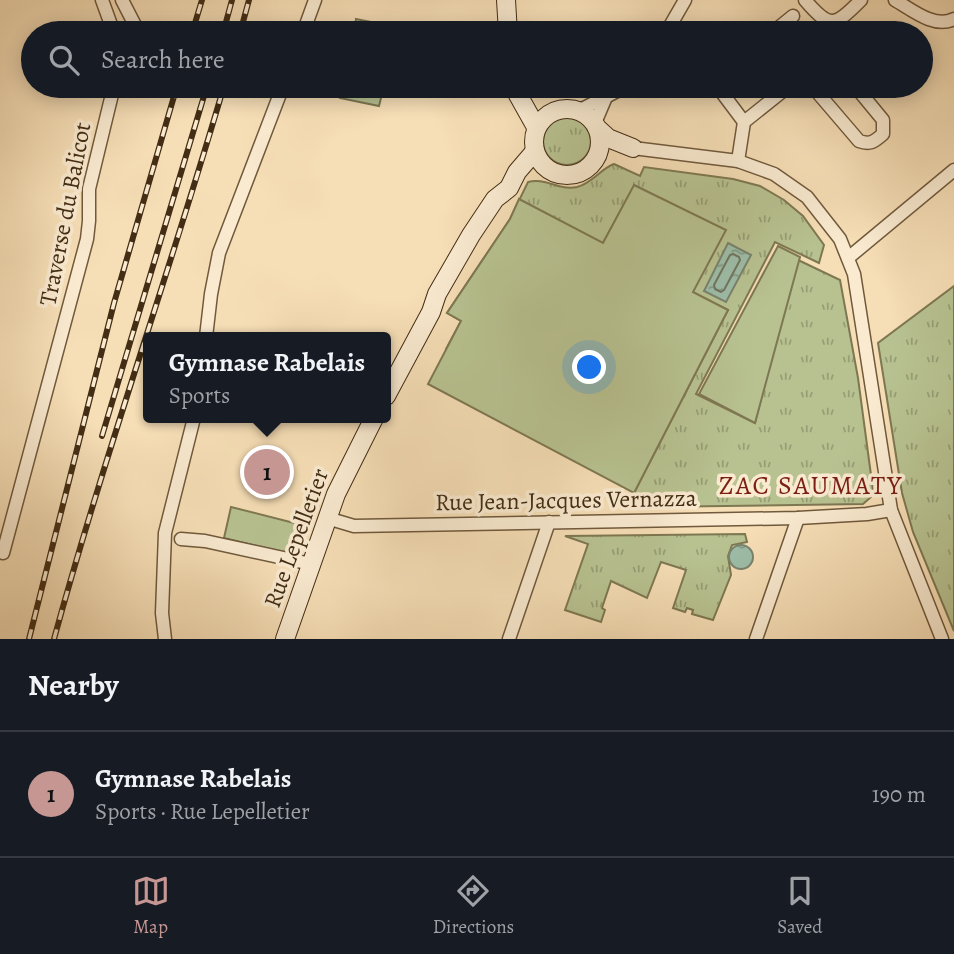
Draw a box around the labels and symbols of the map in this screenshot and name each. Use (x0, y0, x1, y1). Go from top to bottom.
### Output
street label: Traverse du Balicot (32, 120, 98, 308)
your location (572, 350, 606, 384)
pin: 1 (244, 446, 290, 498)
street label: Rue Lepelletier (256, 464, 336, 612)
district label: ZAC SAUMATY (719, 468, 903, 503)
street label: Rue Jean-Jacques Vernazza (435, 482, 698, 518)

